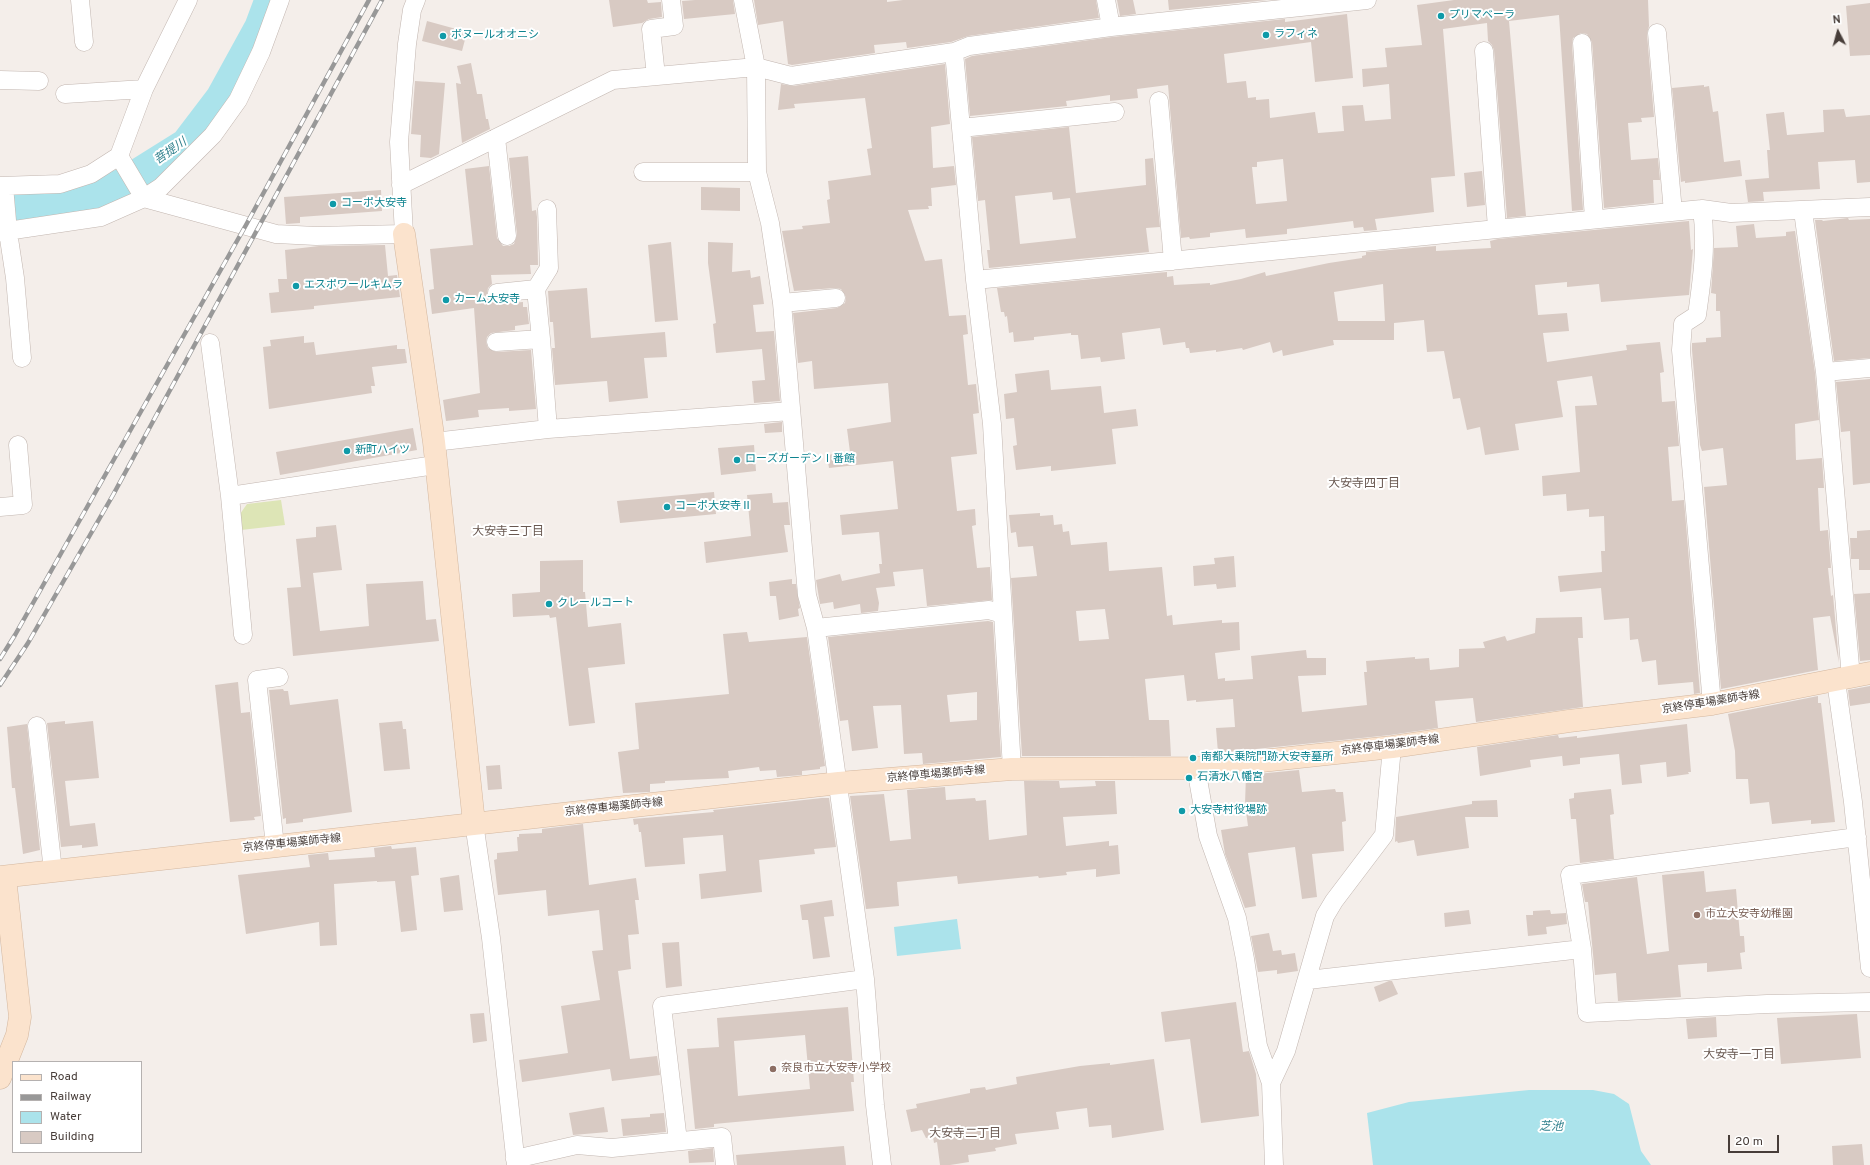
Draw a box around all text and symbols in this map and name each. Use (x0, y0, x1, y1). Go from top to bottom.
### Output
place label: プリマベーラ (1449, 9, 1515, 23)
marker: プリマベーラ (1436, 11, 1446, 21)
north arrow (1818, 12, 1858, 52)
text: N (1832, 13, 1841, 27)
place label: ラフィネ (1274, 28, 1318, 42)
place label: ボヌールオオニシ (451, 29, 539, 43)
marker: ラフィネ (1261, 30, 1271, 40)
marker: ボヌールオオニシ (438, 31, 448, 41)
water label: 菩提川 (152, 136, 190, 168)
place label: コーポ大安寺 (341, 197, 407, 211)
marker: コーポ大安寺 (328, 199, 338, 209)
place label: エスポワールキムラ (304, 279, 403, 293)
marker: エスポワールキムラ (291, 281, 301, 291)
place label: カーム大安寺 (454, 293, 520, 307)
marker: カーム大安寺 (441, 295, 451, 305)
place label: 新町ハイツ (355, 444, 410, 458)
marker: 新町ハイツ (342, 446, 352, 456)
place label: ローズガーデンⅠ番館 (745, 453, 855, 467)
marker: ローズガーデンⅠ番館 (732, 455, 742, 465)
district label: 大安寺四丁目 (1328, 478, 1400, 492)
place label: コーポ大安寺Ⅱ (675, 500, 752, 514)
marker: コーポ大安寺Ⅱ (662, 502, 672, 512)
district label: 大安寺三丁目 (472, 526, 544, 540)
place label: クレールコート (557, 597, 634, 611)
marker: クレールコート (544, 599, 554, 609)
street label: 京終停車場薬師寺線 (1661, 689, 1761, 717)
street label: 京終停車場薬師寺線 (1340, 733, 1440, 759)
place label: 南都大乗院門跡大安寺墓所 (1201, 751, 1333, 765)
marker: 南都大乗院門跡大安寺墓所 (1188, 753, 1198, 763)
street label: 京終停車場薬師寺線 (886, 764, 986, 786)
place label: 石清水八幡宮 (1197, 771, 1263, 785)
marker: 石清水八幡宮 (1184, 773, 1194, 783)
street label: 京終停車場薬師寺線 (564, 796, 664, 820)
place label: 大安寺村役場跡 (1190, 804, 1267, 818)
marker: 大安寺村役場跡 (1177, 806, 1187, 816)
street label: 京終停車場薬師寺線 (242, 832, 342, 856)
place label: 市立大安寺幼稚園 (1705, 908, 1793, 922)
marker: 市立大安寺幼稚園 (1692, 910, 1702, 920)
district label: 大安寺一丁目 (1703, 1049, 1775, 1063)
legend (12, 1061, 142, 1153)
place label: 奈良市立大安寺小学校 (781, 1062, 891, 1076)
marker: 奈良市立大安寺小学校 (768, 1064, 778, 1074)
text: Road (50, 1069, 78, 1085)
text: Railway (50, 1089, 91, 1105)
text: Water (50, 1109, 82, 1125)
water label: 芝池 (1539, 1121, 1563, 1135)
scale bar (1730, 1127, 1781, 1153)
district label: 大安寺二丁目 (929, 1128, 1001, 1142)
text: Building (50, 1129, 94, 1145)
text: 20 m (1735, 1134, 1763, 1150)

